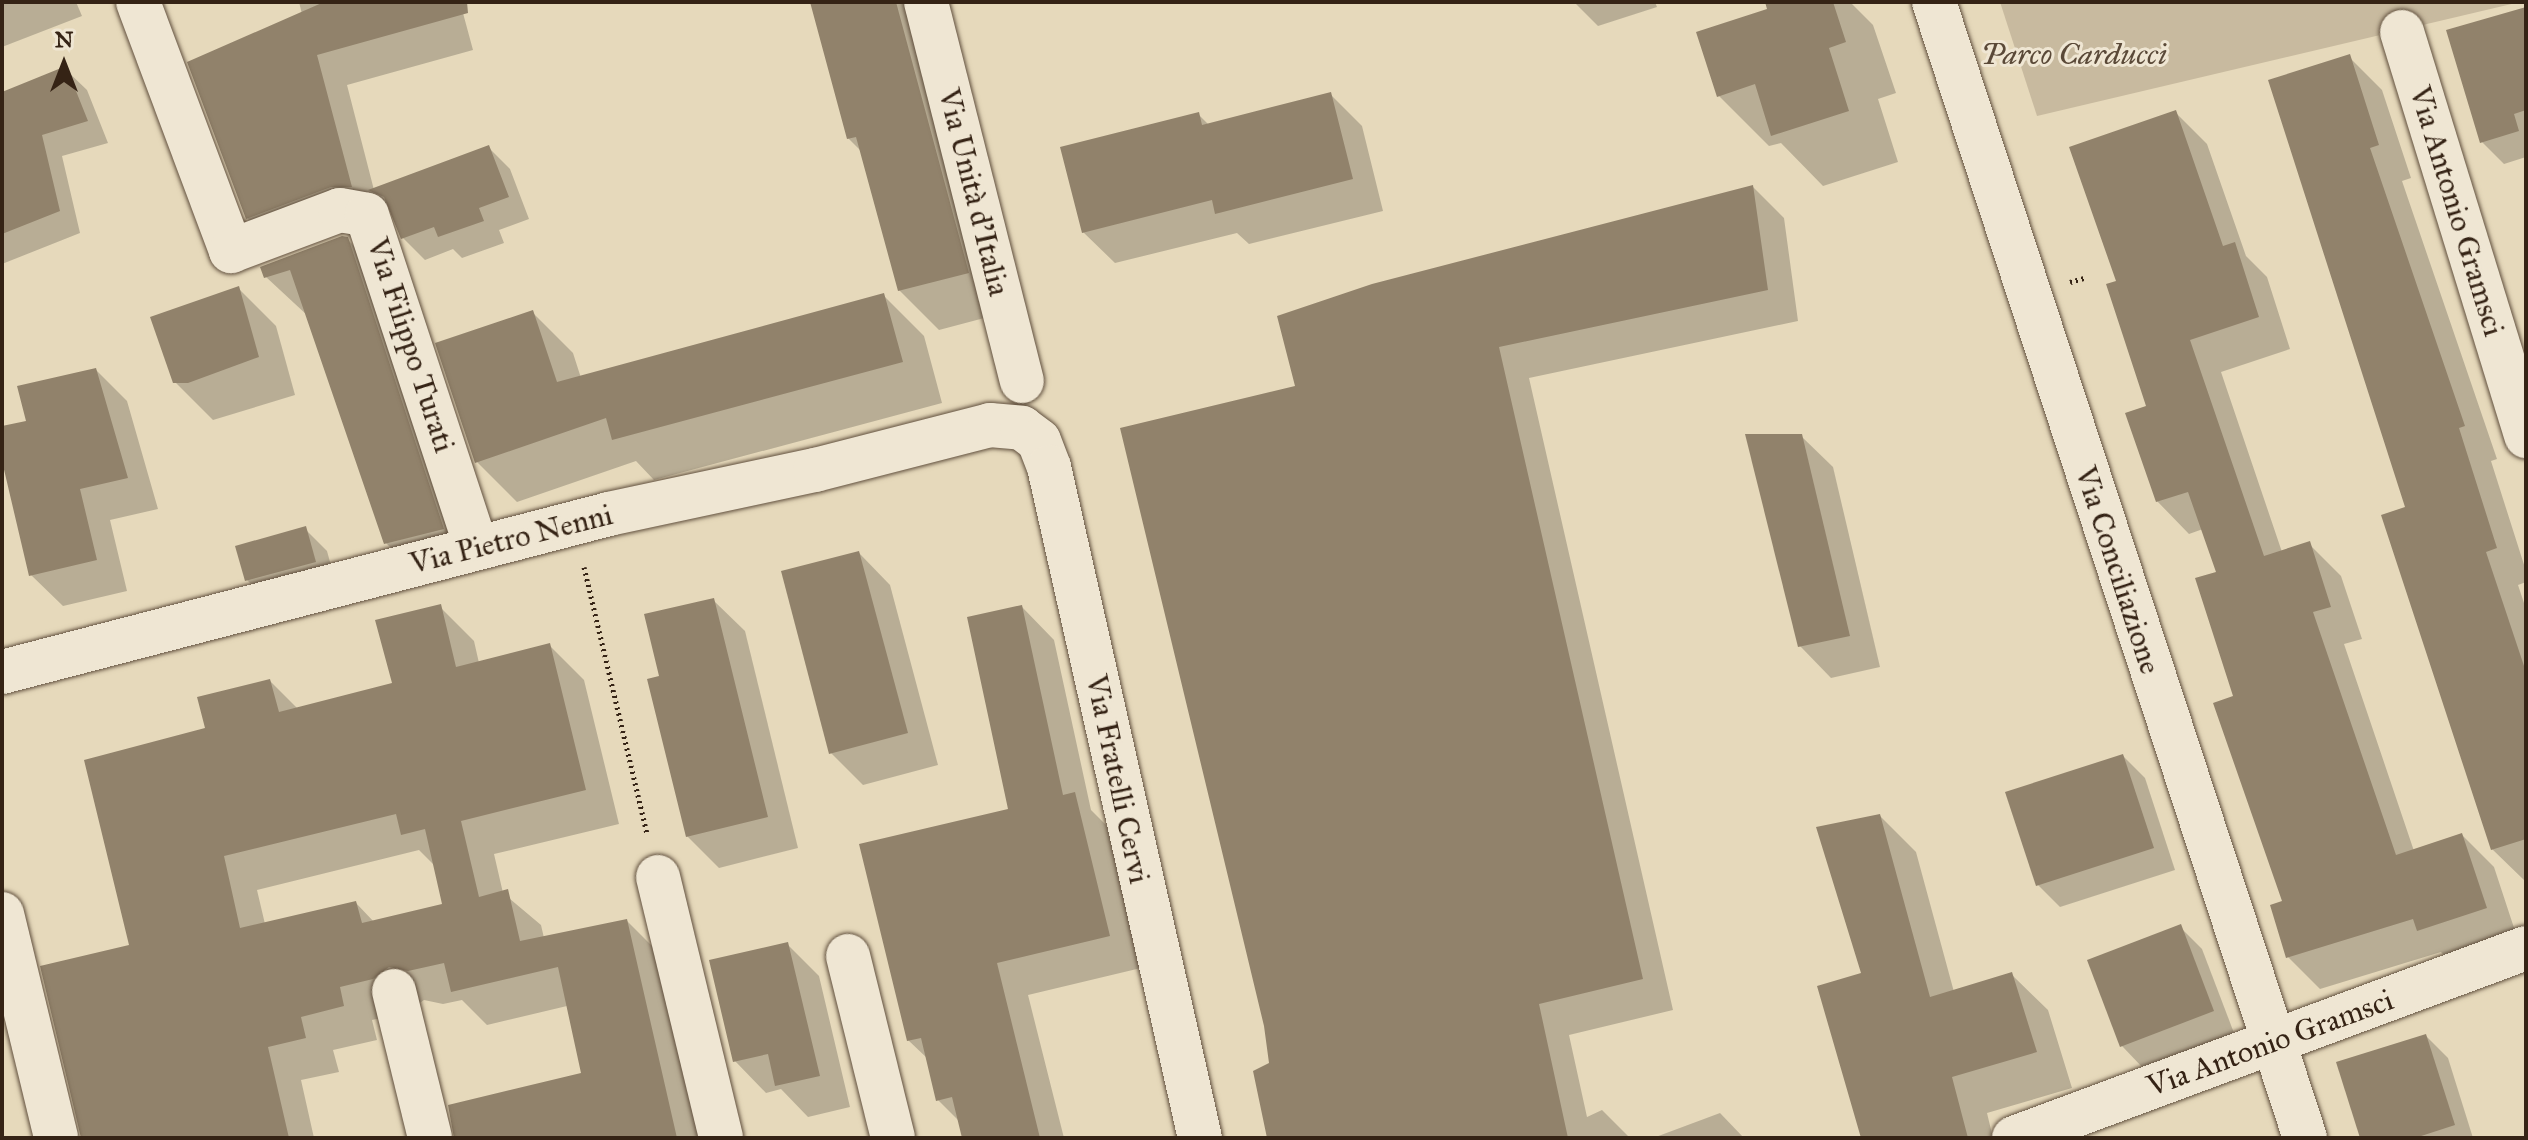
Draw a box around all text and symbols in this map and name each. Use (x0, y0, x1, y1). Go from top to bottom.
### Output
north arrow (24, 24, 104, 104)
text: N (55, 26, 73, 53)
park label: Parco Carducci (1981, 36, 2167, 72)
street label: Via Antonio Gramsci (2402, 82, 2512, 340)
street label: Via Unità d'Italia (931, 85, 1017, 299)
street label: Via Filippo Turati (359, 233, 463, 457)
street label: Via Conciliazione (2067, 462, 2169, 678)
street label: Via Pietro Nenni (406, 496, 616, 582)
street label: Via Fratelli Cervi (1078, 671, 1158, 887)
street label: Via Antonio Gramsci (2142, 982, 2398, 1104)

